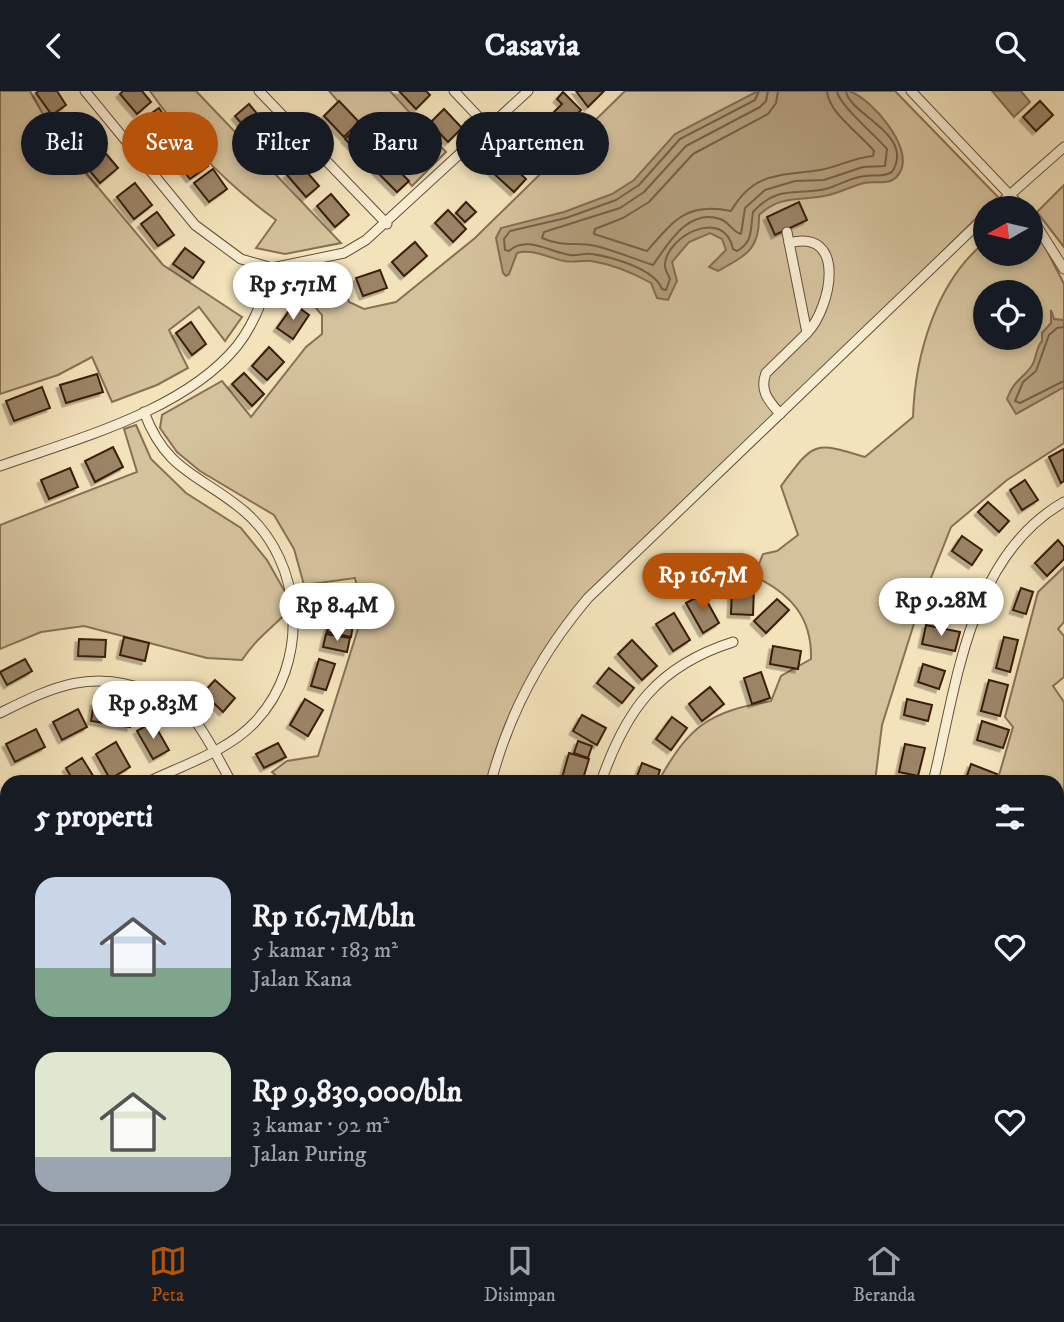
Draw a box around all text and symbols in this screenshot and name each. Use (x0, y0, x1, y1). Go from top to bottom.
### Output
text: Casavia (485, 26, 579, 66)
icon: back (35, 27, 73, 65)
icon: search (991, 27, 1029, 65)
chip: Beli (21, 112, 108, 175)
chip: Sewa (122, 112, 218, 175)
chip: Filter (232, 112, 334, 175)
chip: Baru (348, 112, 442, 175)
chip: Apartemen (456, 112, 609, 175)
north arrow (973, 196, 1043, 266)
map controls (973, 196, 1043, 350)
pin: Rp 5.71M (221, 263, 365, 322)
text: Rp 5.71M (249, 270, 337, 299)
button: locate (973, 280, 1043, 350)
pin: Rp 16.7M (631, 553, 775, 613)
text: Rp 16.7M (658, 561, 748, 590)
pin: Rp 9.28M (869, 579, 1013, 638)
pin: Rp 8.4M (272, 583, 402, 643)
text: Rp 9.28M (895, 586, 987, 615)
text: Rp 8.4M (295, 591, 379, 620)
pin: Rp 9.83M (81, 681, 225, 741)
text: Rp 9.83M (108, 689, 198, 718)
icon: filters (991, 798, 1029, 836)
text: 5 properti (35, 799, 153, 836)
text: Rp 16.7M/bln (252, 899, 415, 936)
icon: home (91, 905, 175, 989)
icon: heart (991, 928, 1029, 966)
text: 5 kamar · 183 m² (252, 936, 398, 965)
text: Jalan Kana (252, 965, 352, 994)
text: Rp 9,830,000/bln (252, 1074, 462, 1111)
icon: home (91, 1080, 175, 1164)
icon: heart (991, 1103, 1029, 1141)
text: 3 kamar · 92 m² (252, 1111, 389, 1140)
text: Jalan Puring (252, 1140, 366, 1169)
tab: Peta (149, 1242, 187, 1307)
tab: Disimpan (484, 1242, 556, 1307)
tab: Beranda (853, 1242, 915, 1307)

